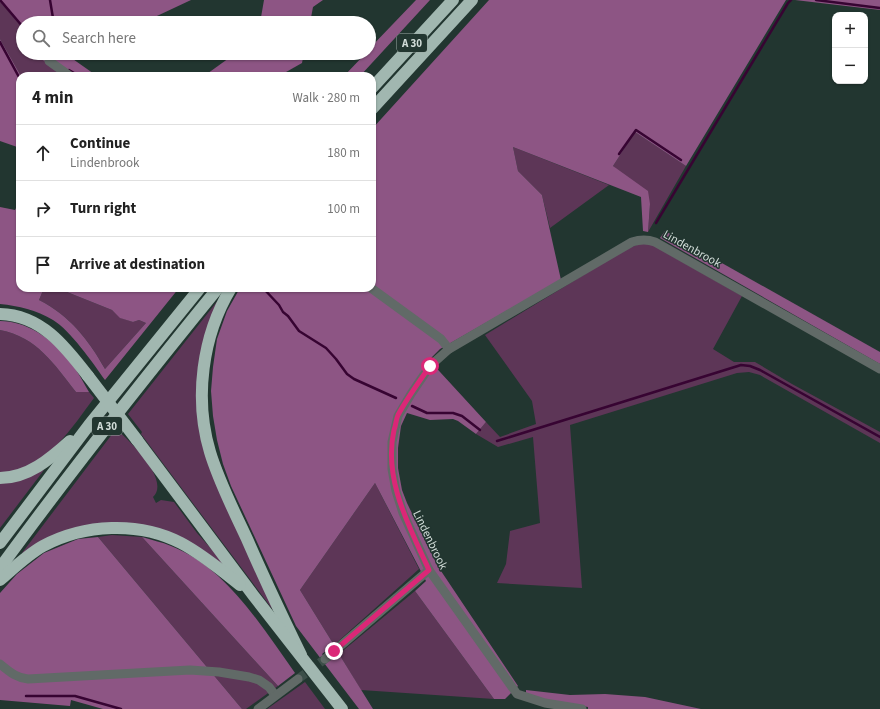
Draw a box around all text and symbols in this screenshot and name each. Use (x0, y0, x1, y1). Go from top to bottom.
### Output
map controls (832, 12, 868, 84)
button: + (832, 12, 868, 48)
search box (16, 16, 376, 60)
icon: search (30, 27, 52, 49)
text: Search here (62, 28, 136, 49)
road number: A 30 (397, 34, 427, 52)
button: − (832, 48, 868, 84)
text: 4 min (32, 86, 73, 110)
text: Walk · 280 m (292, 89, 360, 107)
text: Continue (70, 133, 130, 154)
icon: ahead (32, 142, 54, 164)
text: 180 m (327, 144, 360, 162)
text: Lindenbrook (70, 154, 140, 172)
icon: right (32, 198, 54, 220)
text: Turn right (70, 198, 136, 219)
text: 100 m (327, 200, 360, 218)
street label: Lindenbrook (660, 226, 724, 272)
icon: arrive (32, 254, 54, 276)
text: Arrive at destination (70, 254, 205, 275)
route start (421, 357, 439, 375)
road number: A 30 (92, 417, 122, 435)
street label: Lindenbrook (408, 507, 452, 573)
route end (325, 642, 343, 660)

